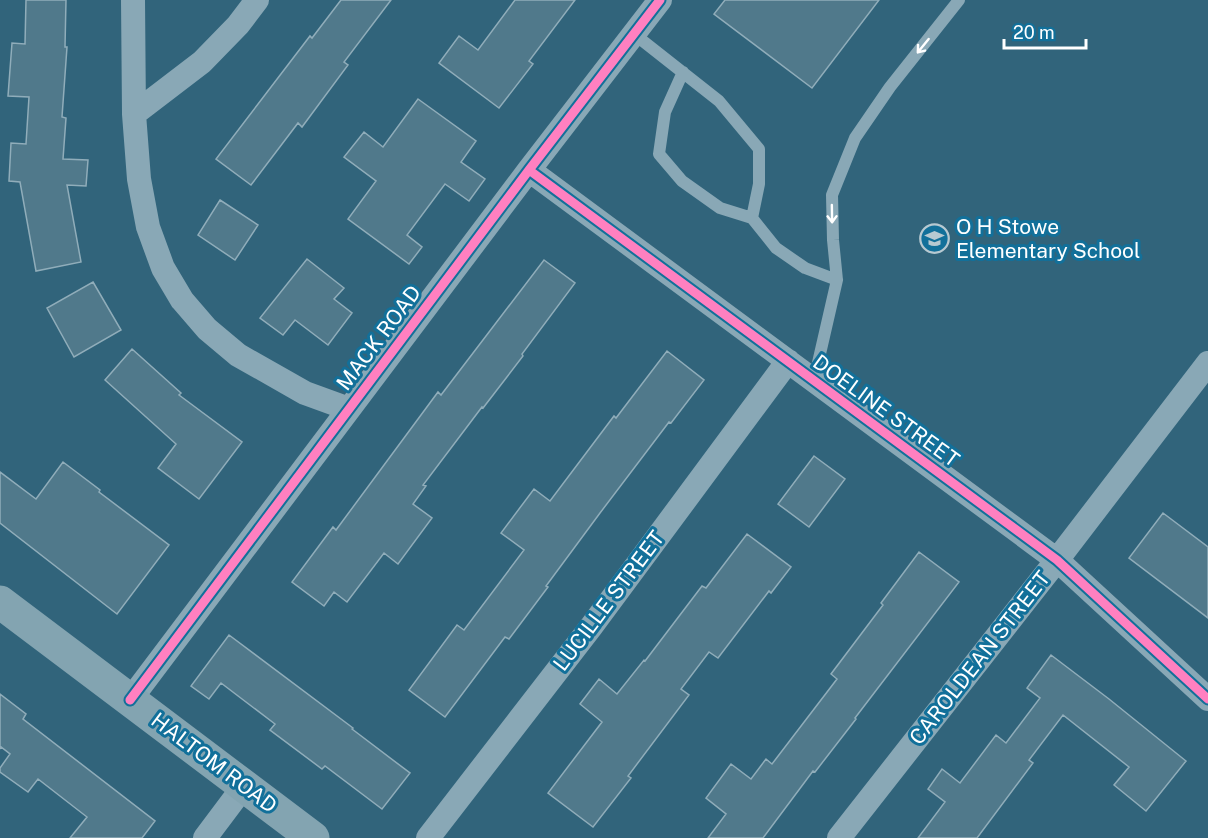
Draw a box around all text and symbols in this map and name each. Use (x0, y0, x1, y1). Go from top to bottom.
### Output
scale bar (1004, 12, 1086, 50)
text: 20 m (1013, 22, 1055, 43)
one-way arrow (916, 38, 929, 54)
one-way arrow (826, 204, 838, 224)
place label: O H Stowe Elementary School (956, 214, 1140, 263)
school or university icon: O H Stowe Elementary School (919, 223, 951, 255)
street label: MACK ROAD (331, 280, 426, 395)
street label: DOELINE STREET (808, 349, 964, 472)
street label: LUCILLE STREET (548, 526, 669, 676)
street label: CAROLDEAN STREET (904, 566, 1055, 749)
street label: HALTOM ROAD (147, 707, 282, 818)

